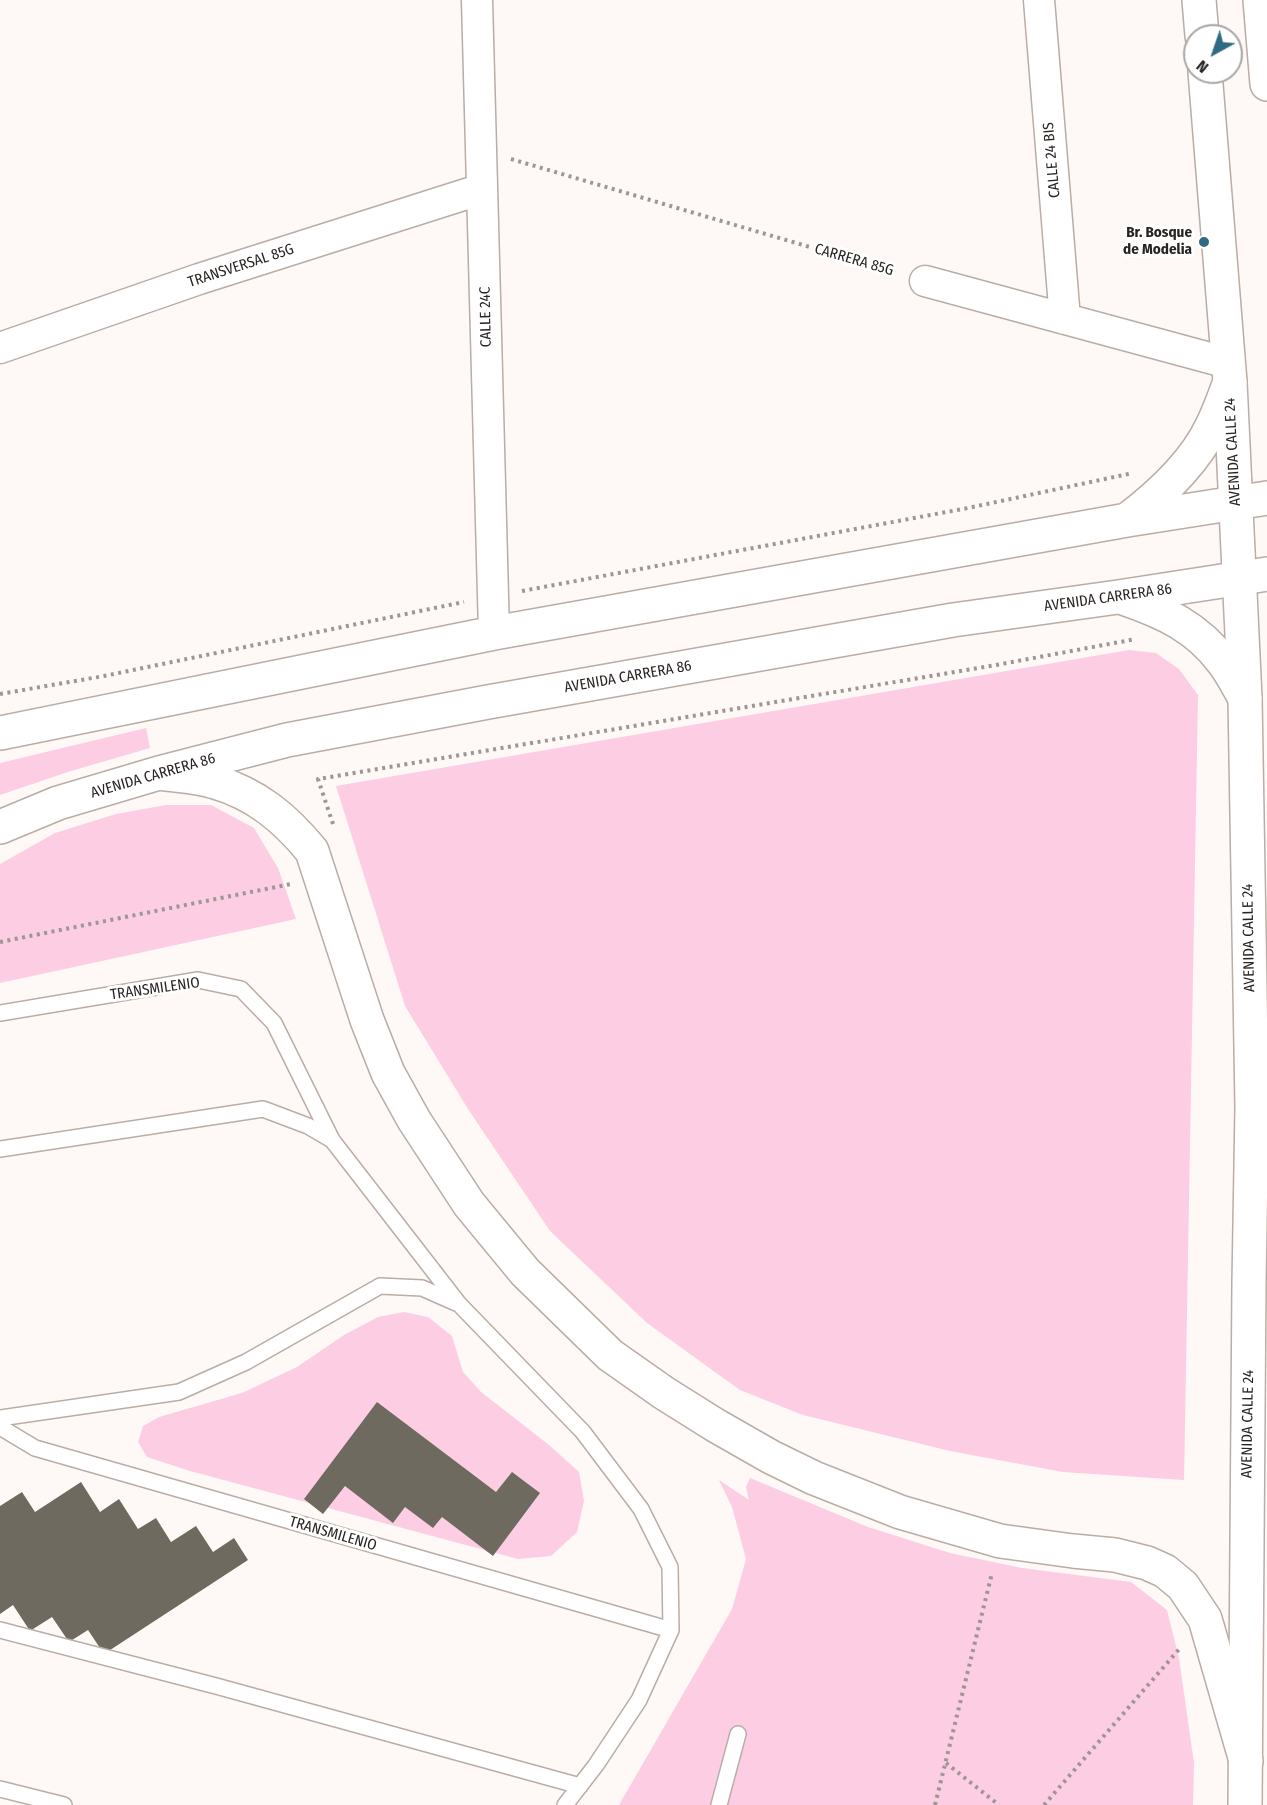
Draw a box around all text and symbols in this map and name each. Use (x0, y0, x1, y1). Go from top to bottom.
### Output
north arrow (1183, 24, 1243, 84)
text: N (1193, 56, 1212, 77)
street label: CALLE 24 BIS (1040, 121, 1064, 199)
place label: Br. Bosque de Modelia (1123, 224, 1192, 259)
marker: Br. Bosque de Modelia (1197, 235, 1211, 249)
street label: TRANSVERSAL 85G (186, 240, 296, 292)
street label: CARRERA 85G (812, 240, 896, 280)
street label: CALLE 24C (476, 287, 496, 347)
street label: AVENIDA CALLE 24 (1221, 397, 1245, 507)
street label: AVENIDA CARRERA 86 (1043, 580, 1173, 616)
street label: AVENIDA CARRERA 86 (563, 657, 693, 697)
street label: AVENIDA CARRERA 86 (89, 750, 217, 802)
street label: AVENIDA CALLE 24 (1239, 884, 1259, 992)
street label: TRANSMILENIO (109, 974, 201, 1004)
street label: AVENIDA CALLE 24 (1238, 1370, 1258, 1478)
street label: TRANSMILENIO (287, 1513, 379, 1555)

